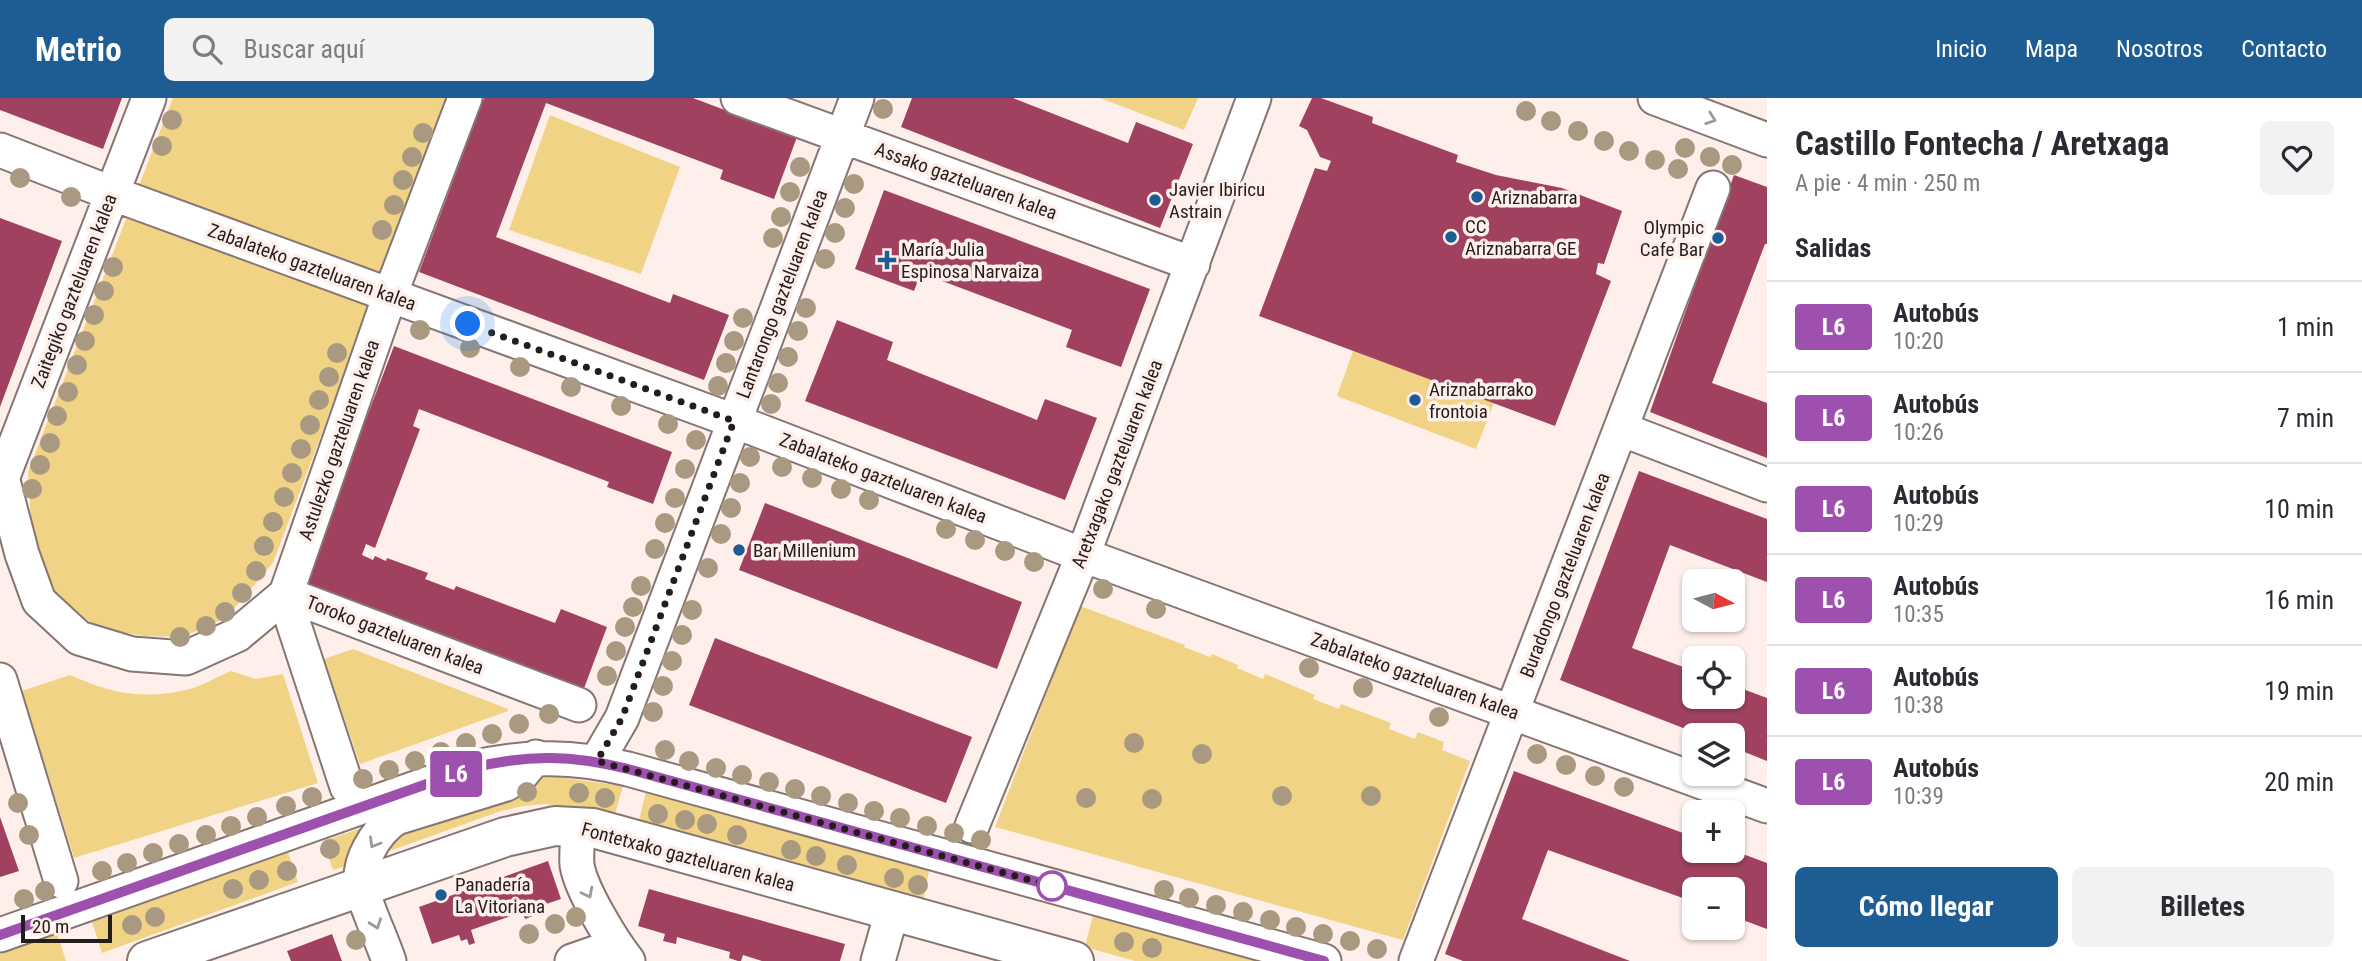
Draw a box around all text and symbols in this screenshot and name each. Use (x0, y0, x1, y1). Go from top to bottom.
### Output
search box (164, 18, 654, 81)
text: Metrio (35, 30, 122, 69)
icon: search (188, 30, 226, 68)
text: Buscar aquí (244, 34, 365, 64)
text: Inicio (1935, 35, 1987, 63)
text: Mapa (2025, 35, 2078, 63)
text: Nosotros (2116, 35, 2203, 63)
text: Contacto (2241, 35, 2327, 63)
one-way arrow (1705, 110, 1717, 124)
button: heart (2260, 121, 2334, 195)
text: Castillo Fontecha / Aretxaga (1795, 124, 2169, 163)
street label: Assako gazteluaren kalea (872, 137, 1060, 225)
text: A pie · 4 min · 250 m (1795, 170, 1980, 197)
place label: Javier Ibiricu Astrain (1169, 178, 1265, 223)
street label: Lantarongo gazteluaren kalea (732, 186, 832, 402)
place label: Ariznabarra (1491, 186, 1578, 209)
marker: Ariznabarra (1469, 189, 1485, 205)
street label: Zaitegiko gazteluaren kalea (26, 191, 122, 391)
marker: Javier Ibiricu Astrain (1147, 192, 1163, 208)
place label: CC Ariznabarra GE (1465, 215, 1577, 260)
place label: Olympic Cafe Bar (1640, 216, 1704, 261)
street label: Zabalateko gazteluaren kalea (205, 219, 419, 315)
marker: CC Ariznabarra GE (1443, 229, 1459, 245)
marker: Olympic Cafe Bar (1710, 230, 1726, 246)
text: Salidas (1795, 233, 1871, 263)
place label: María Julia Espinosa Narvaiza (901, 238, 1039, 283)
marker: María Julia Espinosa Narvaiza (879, 252, 895, 268)
text: Autobús (1893, 298, 1979, 328)
your location (450, 306, 485, 341)
text: 1 min (2277, 312, 2334, 342)
text: L6 (1822, 313, 1845, 341)
text: 10:20 (1893, 328, 1944, 355)
street label: Astulezko gazteluaren kalea (294, 337, 384, 543)
street label: Aretxagako gazteluaren kalea (1067, 356, 1167, 572)
place label: Ariznabarrako frontoia (1429, 378, 1534, 423)
text: Autobús (1893, 389, 1979, 419)
marker: Ariznabarrako frontoia (1407, 392, 1423, 408)
text: 7 min (2277, 403, 2334, 433)
text: L6 (1822, 404, 1845, 432)
text: 10:26 (1893, 419, 1944, 446)
street label: Zabalateko gazteluaren kalea (776, 428, 990, 528)
street label: Buradongo gazteluaren kalea (1515, 469, 1615, 681)
text: Autobús (1893, 480, 1979, 510)
text: 10 min (2264, 494, 2334, 524)
text: L6 (1822, 495, 1845, 523)
text: 10:29 (1893, 510, 1944, 537)
place label: Bar Millenium (753, 539, 856, 562)
marker: Bar Millenium (731, 542, 747, 558)
north arrow (1682, 569, 1745, 632)
map controls (1682, 569, 1745, 940)
text: Autobús (1893, 571, 1979, 601)
text: 16 min (2264, 585, 2334, 615)
text: L6 (1822, 586, 1845, 614)
street label: Toroko gazteluaren kalea (303, 591, 487, 679)
text: 10:35 (1893, 601, 1944, 628)
street label: Zabalateko gazteluaren kalea (1308, 628, 1522, 724)
button: locate (1682, 646, 1745, 709)
text: Autobús (1893, 662, 1979, 692)
text: 19 min (2264, 676, 2334, 706)
text: L6 (1822, 677, 1845, 705)
text: 10:38 (1893, 692, 1944, 719)
button: layers (1682, 723, 1745, 786)
line badge: L6 (424, 751, 488, 797)
text: Autobús (1893, 753, 1979, 783)
text: L6 (444, 760, 468, 788)
text: 20 min (2264, 767, 2334, 797)
text: L6 (1822, 768, 1845, 796)
text: 10:39 (1893, 783, 1944, 810)
button: + (1682, 800, 1745, 863)
street label: Fontetxako gazteluaren kalea (579, 817, 797, 897)
one-way arrow (369, 836, 382, 849)
button: Cómo llegar (1795, 867, 2058, 947)
button: Billetes (2072, 867, 2334, 947)
unlabelled marker (1037, 871, 1067, 901)
place label: Panadería La Vitoriana (455, 873, 545, 918)
button: − (1682, 877, 1745, 940)
one-way arrow (579, 886, 593, 898)
marker: Panadería La Vitoriana (433, 887, 449, 903)
scale bar (21, 912, 112, 944)
text: 20 m (32, 915, 69, 938)
one-way arrow (368, 917, 382, 929)

